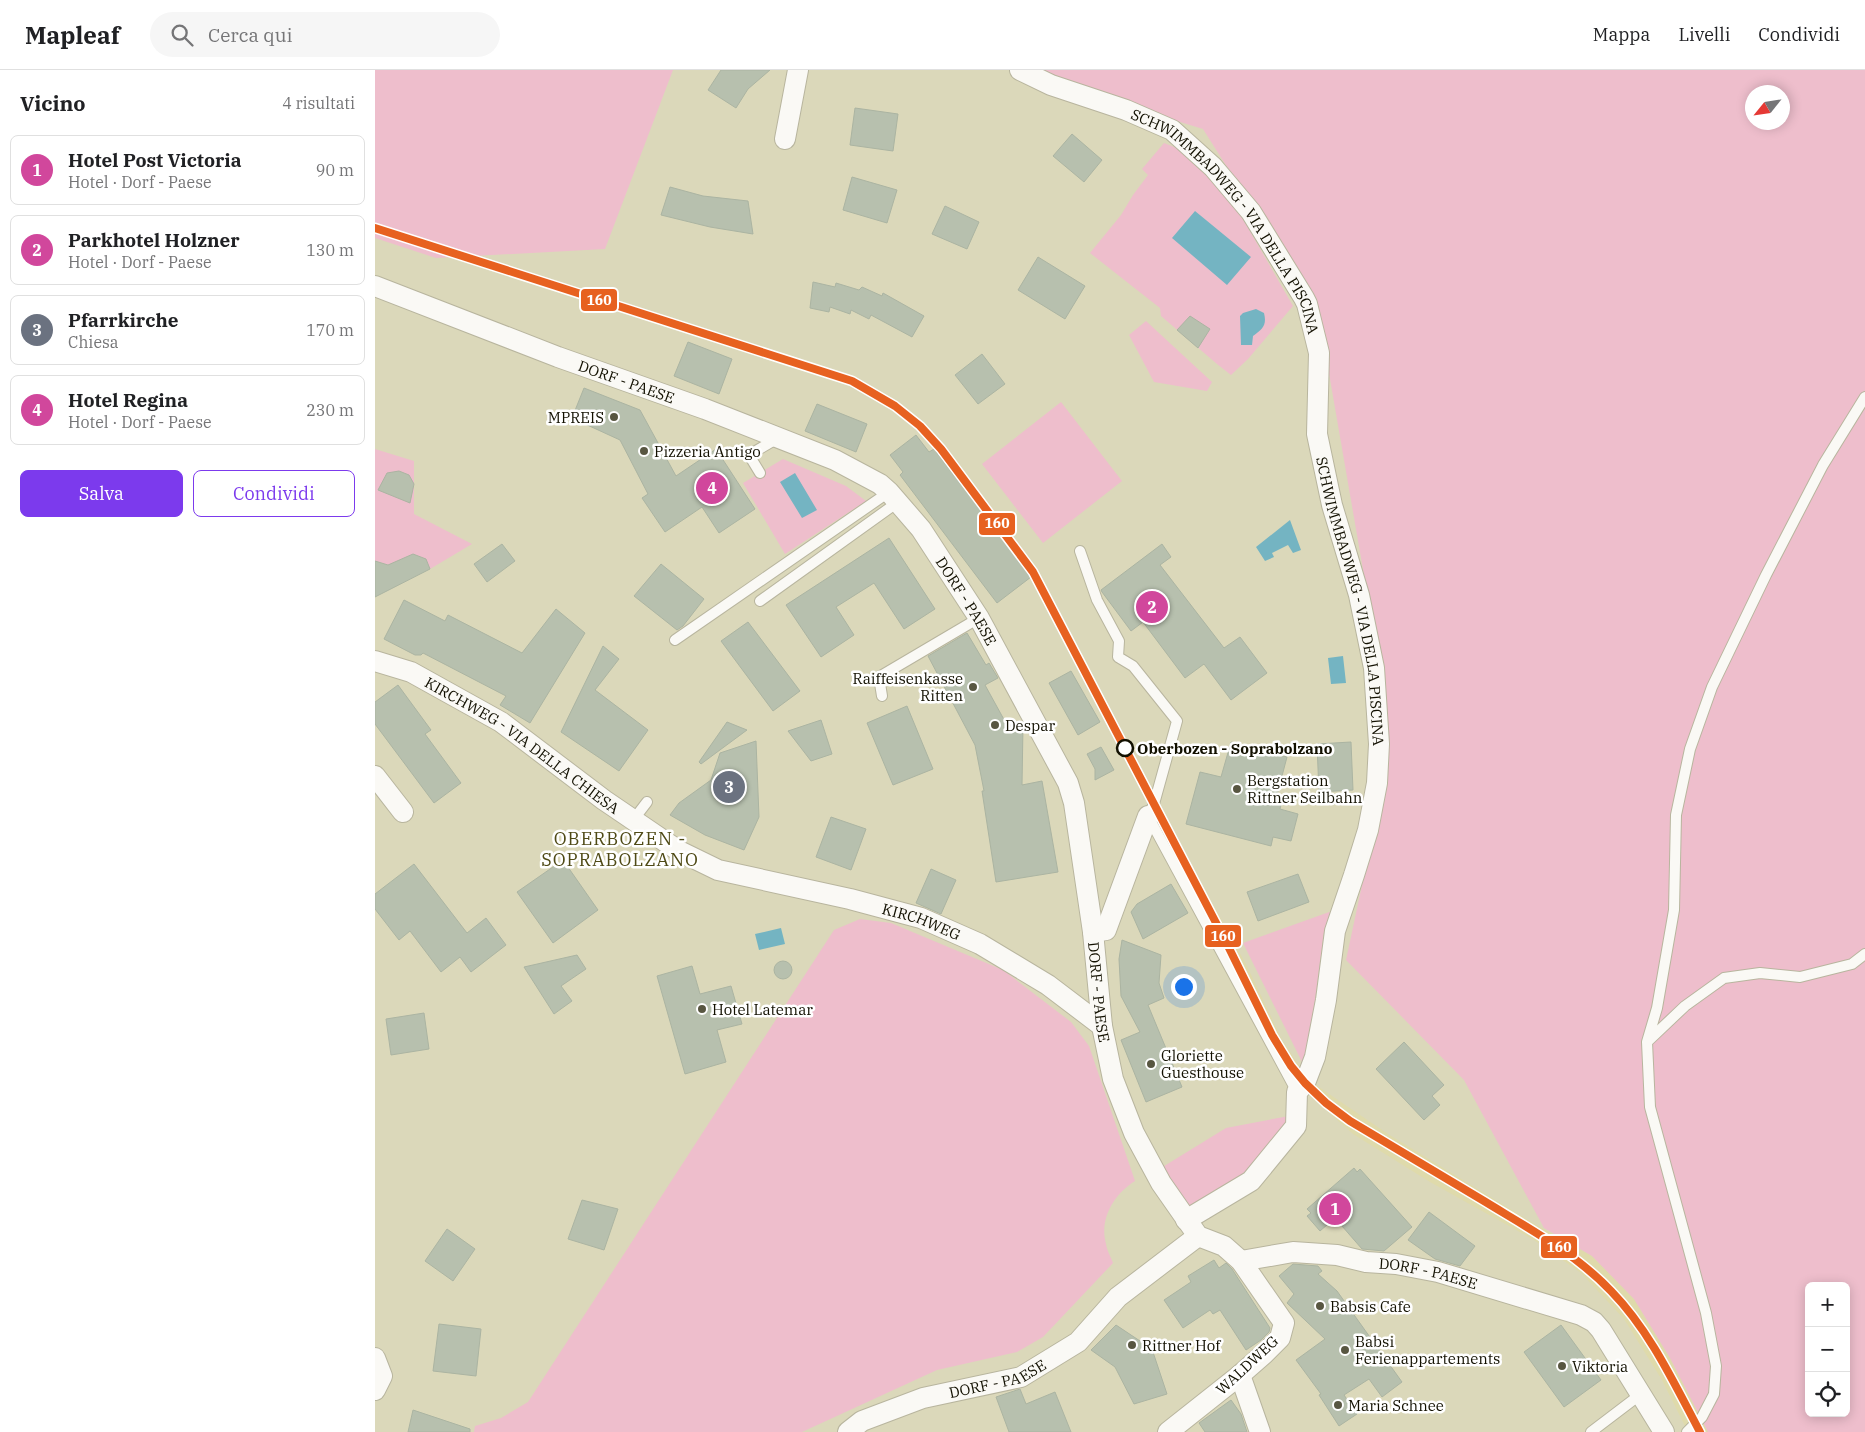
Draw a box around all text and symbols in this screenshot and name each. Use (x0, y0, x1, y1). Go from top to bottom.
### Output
search box (150, 12, 500, 57)
text: Mapleaf (25, 19, 120, 51)
icon: search (168, 21, 196, 49)
text: Cerca qui (208, 23, 292, 47)
text: Mappa (1593, 23, 1650, 46)
text: Livelli (1678, 23, 1730, 46)
text: Condividi (1758, 23, 1840, 46)
north arrow (1745, 85, 1790, 130)
text: Vicino (20, 89, 86, 117)
text: 4 risultati (282, 93, 355, 113)
street label: SCHWIMMBADWEG - VIA DELLA PISCINA (1128, 104, 1324, 336)
text: Hotel Post Victoria (68, 148, 242, 172)
text: 1 (32, 160, 42, 180)
text: 90 m (316, 160, 354, 180)
text: Hotel · Dorf - Paese (68, 172, 212, 192)
text: Parkhotel Holzner (68, 228, 240, 252)
text: 2 (32, 240, 42, 260)
text: 130 m (306, 240, 354, 260)
text: Hotel · Dorf - Paese (68, 252, 212, 272)
line badge: 160 (580, 288, 618, 312)
text: 160 (586, 291, 612, 309)
text: Pfarrkirche (68, 308, 179, 332)
text: 3 (32, 320, 42, 340)
text: 170 m (306, 320, 354, 340)
text: Chiesa (68, 332, 119, 352)
street label: DORF - PAESE (576, 355, 677, 407)
text: Hotel Regina (68, 388, 188, 412)
text: 4 (32, 400, 42, 420)
text: 230 m (306, 400, 354, 420)
place label: MPREIS (548, 408, 604, 427)
marker: MPREIS (608, 411, 620, 423)
text: Hotel · Dorf - Paese (68, 412, 212, 432)
place label: Pizzeria Antigo (654, 442, 761, 461)
marker: Pizzeria Antigo (638, 445, 650, 457)
street label: SCHWIMMBADWEG - VIA DELLA PISCINA (1312, 455, 1389, 747)
pin: 4 (696, 469, 728, 507)
button: Salva (20, 470, 183, 517)
button: Condividi (193, 470, 355, 517)
line badge: 160 (978, 512, 1016, 536)
text: 160 (984, 514, 1010, 532)
street label: DORF - PAESE (932, 553, 1001, 648)
pin: 2 (1136, 588, 1168, 626)
place label: Raiffeisenkasse Ritten (853, 669, 963, 705)
street label: KIRCHWEG - VIA DELLA CHIESA (422, 672, 624, 818)
marker: Raiffeisenkasse Ritten (967, 681, 979, 693)
place label: Despar (1005, 716, 1055, 735)
marker: Despar (989, 719, 1001, 731)
marker: Oberbozen - Soprabolzano (1116, 739, 1134, 757)
place label: Oberbozen - Soprabolzano (1137, 739, 1333, 758)
pin: 3 (713, 768, 745, 806)
place label: Bergstation Rittner Seilbahn (1247, 771, 1363, 807)
marker: Bergstation Rittner Seilbahn (1231, 783, 1243, 795)
district label: OBERBOZEN - SOPRABOLZANO (541, 827, 699, 871)
street label: KIRCHWEG (880, 899, 964, 944)
line badge: 160 (1204, 924, 1242, 948)
text: 160 (1210, 927, 1236, 945)
street label: DORF - PAESE (1084, 941, 1115, 1044)
your location (1171, 974, 1197, 1000)
place label: Hotel Latemar (712, 1000, 813, 1019)
marker: Hotel Latemar (696, 1003, 708, 1015)
place label: Gloriette Guesthouse (1161, 1046, 1244, 1082)
marker: Gloriette Guesthouse (1145, 1058, 1157, 1070)
pin: 1 (1319, 1190, 1351, 1228)
line badge: 160 (1540, 1235, 1578, 1259)
text: 160 (1546, 1238, 1572, 1256)
street label: DORF - PAESE (1378, 1253, 1480, 1293)
map controls (1805, 1282, 1850, 1417)
button: + (1805, 1282, 1850, 1327)
place label: Babsis Cafe (1330, 1297, 1411, 1316)
marker: Babsis Cafe (1314, 1300, 1326, 1312)
button: − (1805, 1327, 1850, 1372)
street label: WALDWEG (1212, 1331, 1282, 1399)
place label: Babsi Ferienappartements (1355, 1332, 1500, 1368)
place label: Rittner Hof (1142, 1336, 1221, 1355)
marker: Rittner Hof (1126, 1339, 1138, 1351)
marker: Babsi Ferienappartements (1339, 1344, 1351, 1356)
street label: DORF - PAESE (947, 1355, 1049, 1402)
place label: Viktoria (1572, 1357, 1628, 1376)
marker: Viktoria (1556, 1360, 1568, 1372)
button: locate (1805, 1372, 1850, 1417)
place label: Maria Schnee (1348, 1396, 1444, 1415)
marker: Maria Schnee (1332, 1399, 1344, 1411)

